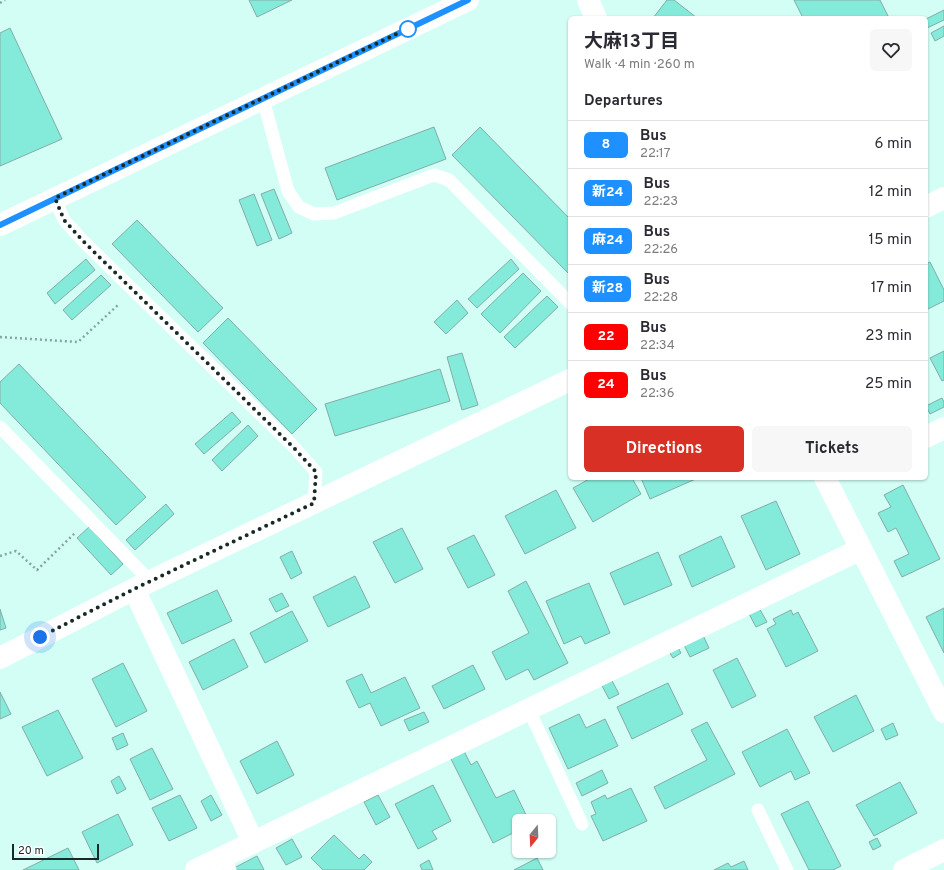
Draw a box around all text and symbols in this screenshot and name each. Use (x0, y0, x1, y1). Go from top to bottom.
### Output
unlabelled marker (399, 20, 417, 38)
button: heart (870, 29, 912, 71)
text: 大麻13丁目 (584, 30, 679, 54)
text: Walk · 4 min · 260 m (584, 57, 695, 73)
text: Departures (584, 92, 663, 111)
text: Bus (640, 127, 667, 146)
text: 6 min (875, 135, 912, 154)
text: 8 (602, 136, 610, 153)
text: 22:17 (640, 146, 670, 162)
text: Bus (644, 175, 670, 194)
text: 12 min (869, 183, 912, 202)
text: 新24 (592, 184, 624, 201)
text: 22:23 (644, 194, 678, 210)
text: Bus (644, 223, 670, 242)
text: 15 min (869, 231, 912, 250)
text: 麻24 (592, 232, 624, 249)
text: 22:26 (644, 242, 678, 258)
text: Bus (643, 271, 670, 290)
text: 17 min (871, 279, 912, 298)
text: 新28 (592, 280, 623, 297)
text: 22:28 (643, 290, 678, 306)
text: Bus (640, 319, 667, 338)
text: 23 min (865, 327, 912, 346)
text: 22 (597, 328, 615, 345)
text: 22:34 (640, 338, 675, 354)
text: Bus (640, 367, 667, 386)
text: 25 min (865, 375, 912, 394)
text: 24 (597, 376, 615, 393)
text: 22:36 (640, 386, 674, 402)
button: Directions (584, 426, 744, 472)
button: Tickets (752, 426, 912, 472)
your location (30, 627, 50, 647)
north arrow (512, 814, 556, 858)
map controls (512, 814, 556, 858)
scale bar (12, 842, 99, 861)
text: 20 m (18, 844, 44, 858)

